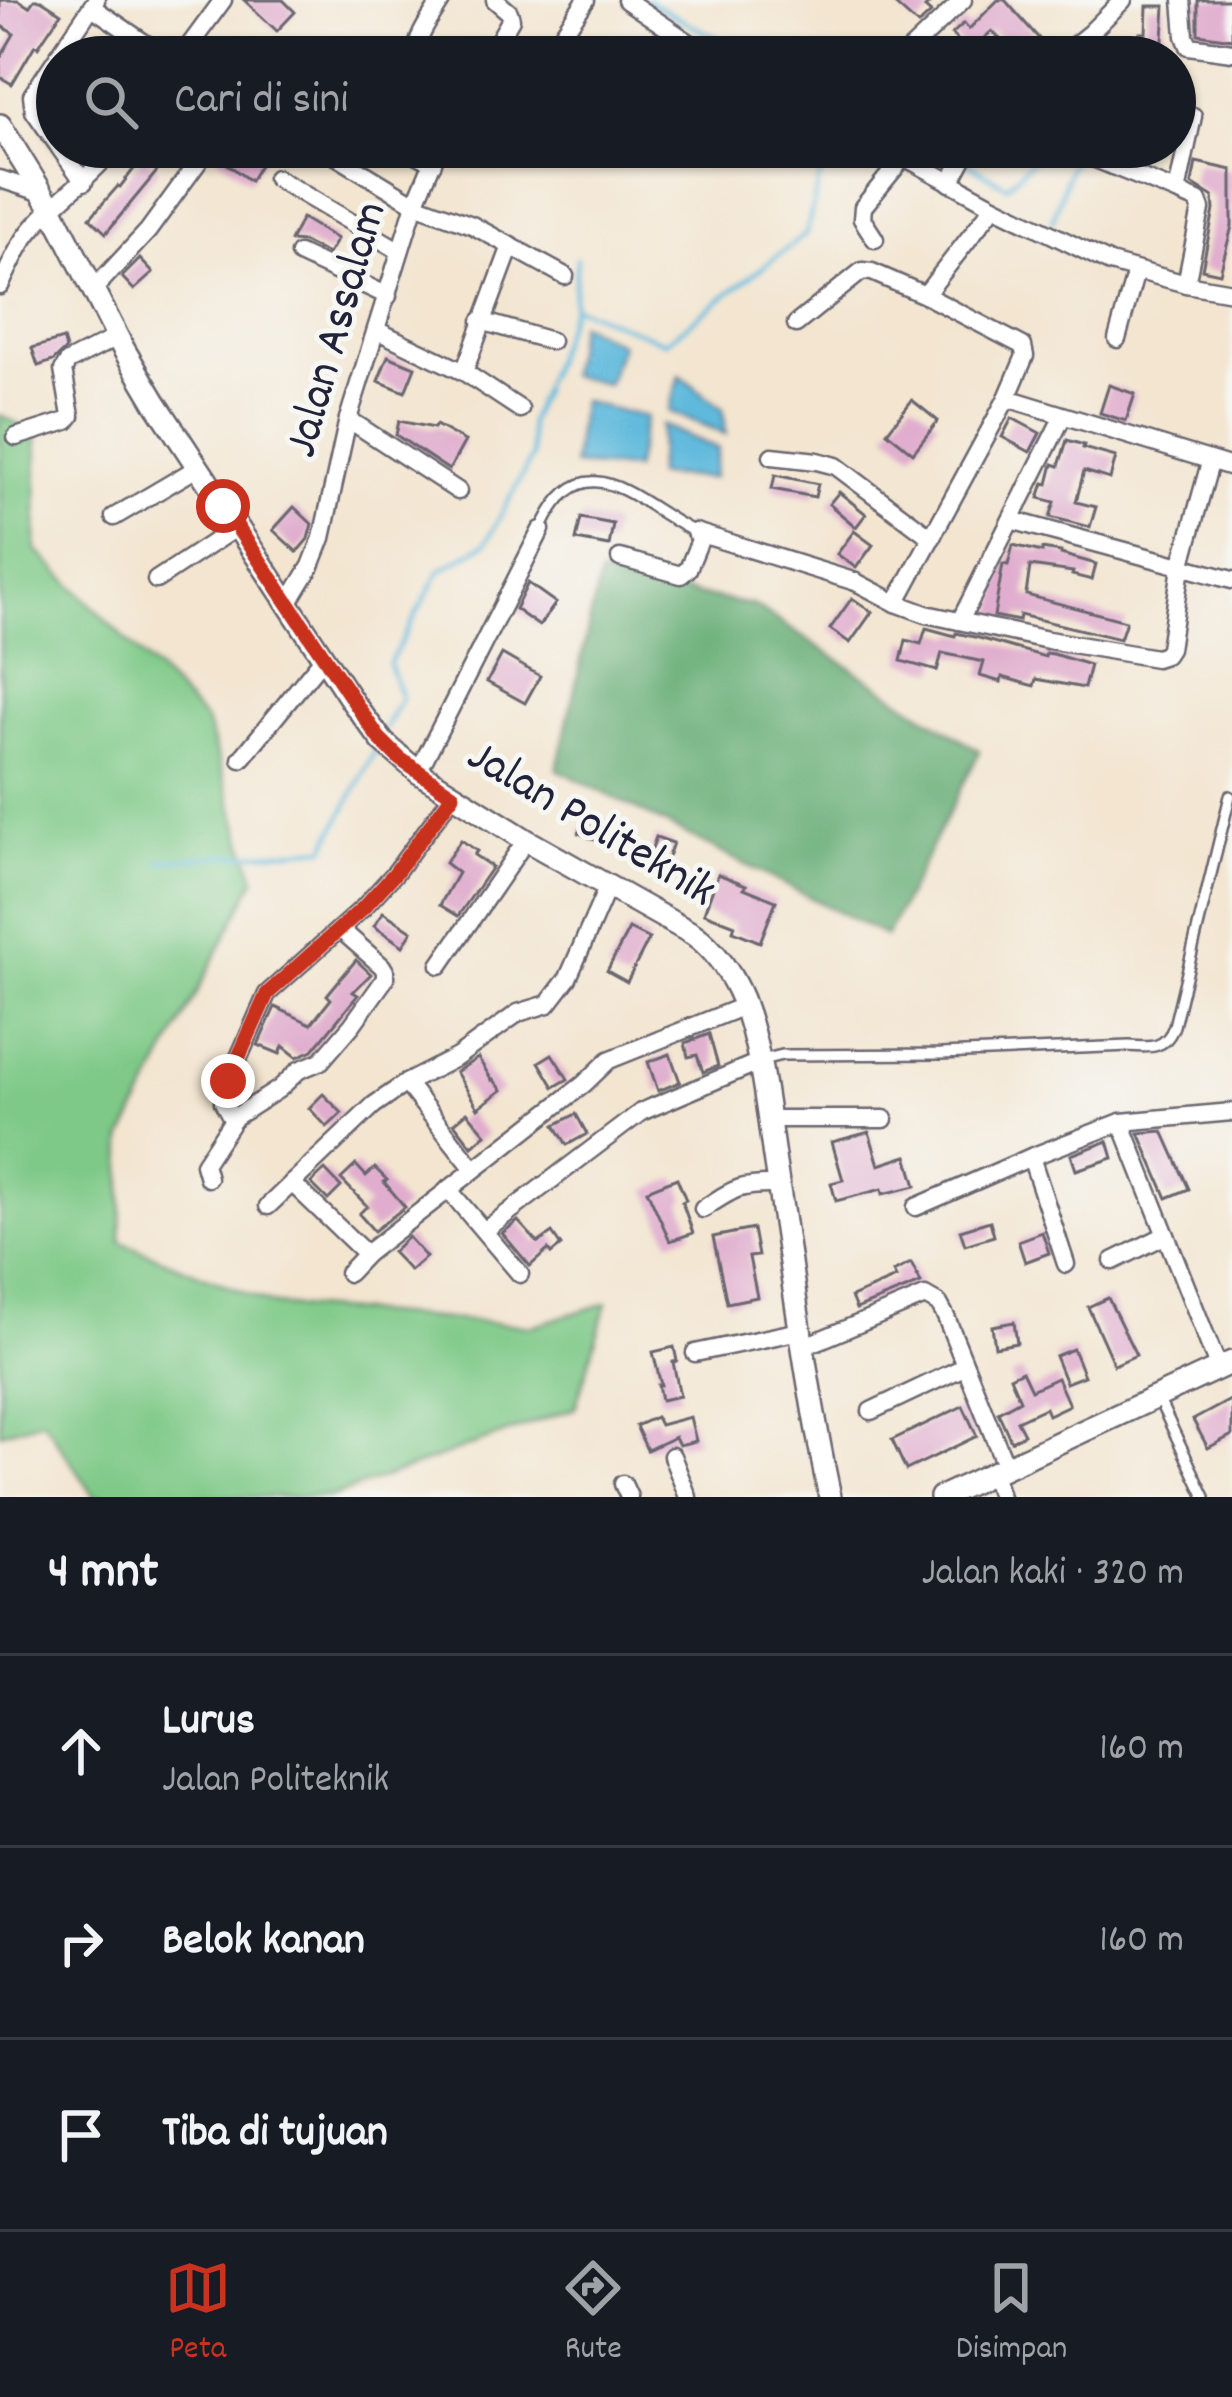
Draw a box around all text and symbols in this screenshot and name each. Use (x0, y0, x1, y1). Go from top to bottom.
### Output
search box (36, 36, 1196, 168)
icon: search (78, 69, 144, 135)
text: Cari di sini (174, 70, 348, 134)
street label: Jalan Assalam (270, 194, 408, 466)
route start (196, 479, 250, 533)
street label: Jalan Politeknik (452, 724, 728, 928)
route end (201, 1054, 255, 1108)
text: 4 mnt (48, 1539, 158, 1611)
text: Jalan kaki · 320 m (921, 1548, 1184, 1603)
text: Lurus (162, 1691, 255, 1755)
icon: ahead (48, 1718, 114, 1784)
text: 160 m (1099, 1723, 1184, 1778)
text: Jalan Politeknik (162, 1755, 389, 1810)
icon: right (48, 1910, 114, 1976)
text: Belok kanan (162, 1911, 365, 1975)
text: 160 m (1099, 1915, 1184, 1970)
icon: arrive (48, 2102, 114, 2168)
text: Tiba di tujuan (162, 2103, 388, 2167)
tab: Peta (165, 2255, 231, 2374)
tab: Rute (560, 2255, 626, 2374)
tab: Disimpan (956, 2255, 1067, 2374)

